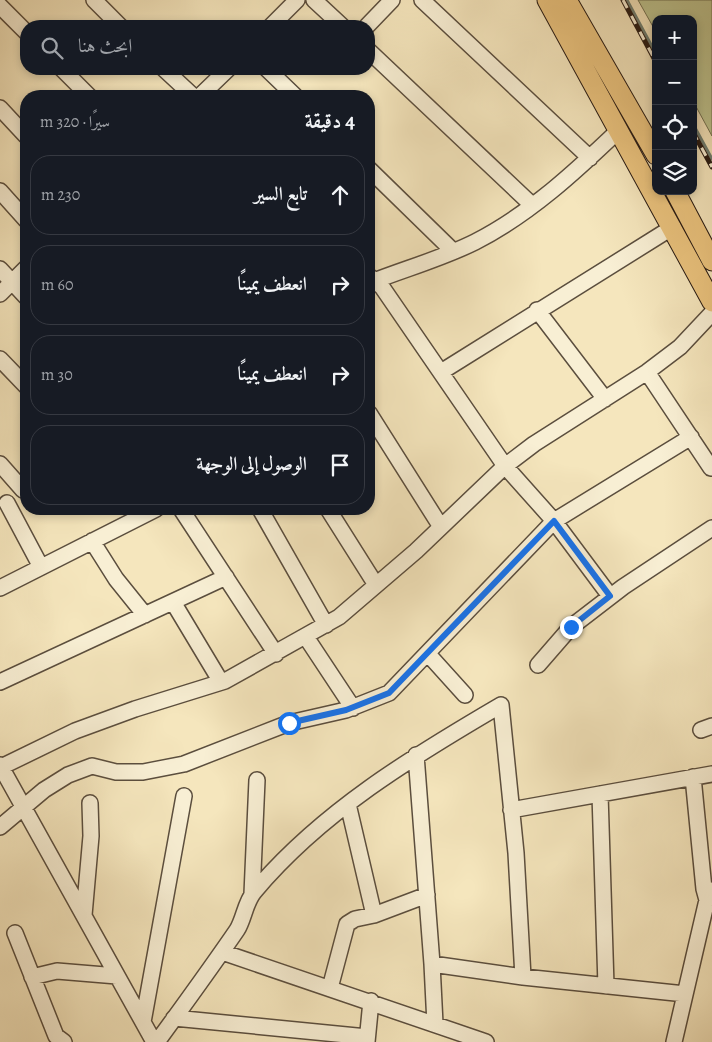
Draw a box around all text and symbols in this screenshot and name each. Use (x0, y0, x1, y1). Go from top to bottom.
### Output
map controls (652, 15, 697, 195)
button: + (652, 15, 697, 60)
search box (20, 20, 375, 75)
text: ابحث هنا (78, 33, 132, 59)
icon: search (38, 34, 66, 62)
button: − (652, 60, 697, 105)
button: locate (652, 105, 697, 150)
text: 4 دقيقة (305, 107, 355, 135)
text: سيرًا · 320 m (40, 111, 110, 133)
button: layers (652, 150, 697, 195)
text: تابع السير (254, 181, 307, 207)
icon: ahead (326, 181, 354, 209)
text: 230 m (41, 184, 80, 206)
text: انعطف يمينًا (237, 271, 307, 297)
icon: right (326, 271, 354, 299)
text: 60 m (41, 274, 73, 296)
text: انعطف يمينًا (237, 361, 307, 387)
icon: right (326, 361, 354, 389)
text: 30 m (41, 364, 73, 386)
text: الوصول إلى الوجهة (196, 451, 307, 477)
icon: arrive (326, 451, 354, 479)
route end (560, 616, 583, 639)
route start (278, 712, 301, 735)

